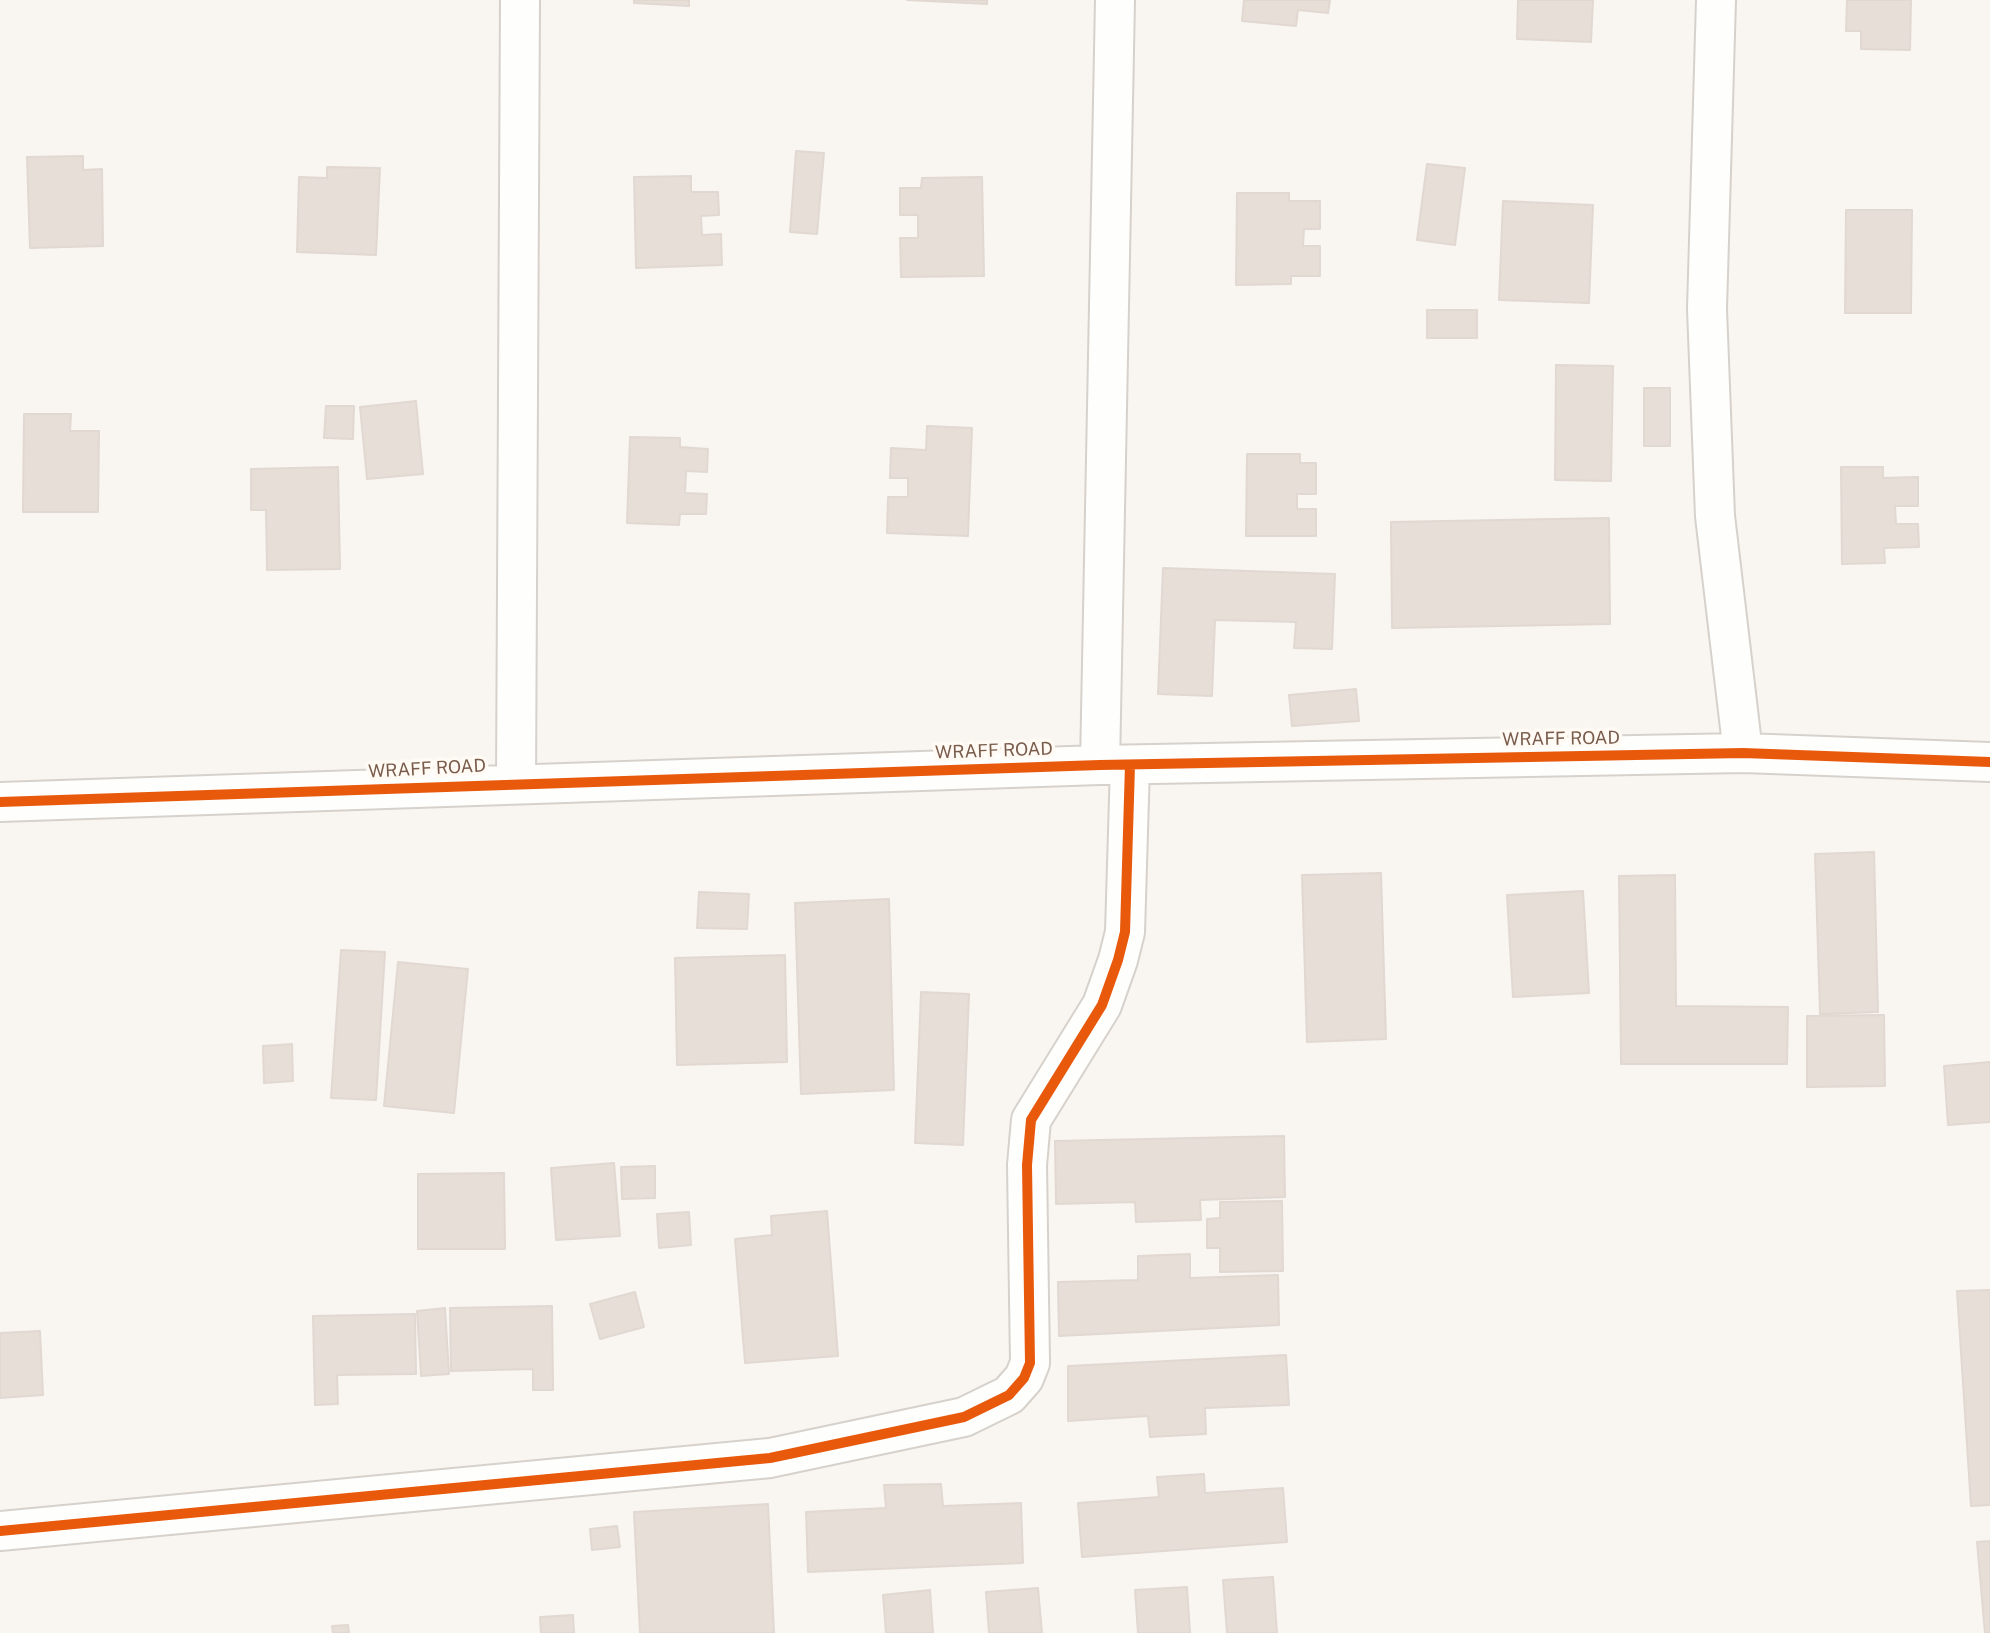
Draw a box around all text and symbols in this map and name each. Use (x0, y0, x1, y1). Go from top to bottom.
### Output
street label: WRAFF ROAD (1502, 727, 1620, 751)
street label: WRAFF ROAD (935, 738, 1053, 764)
street label: WRAFF ROAD (368, 755, 486, 783)

